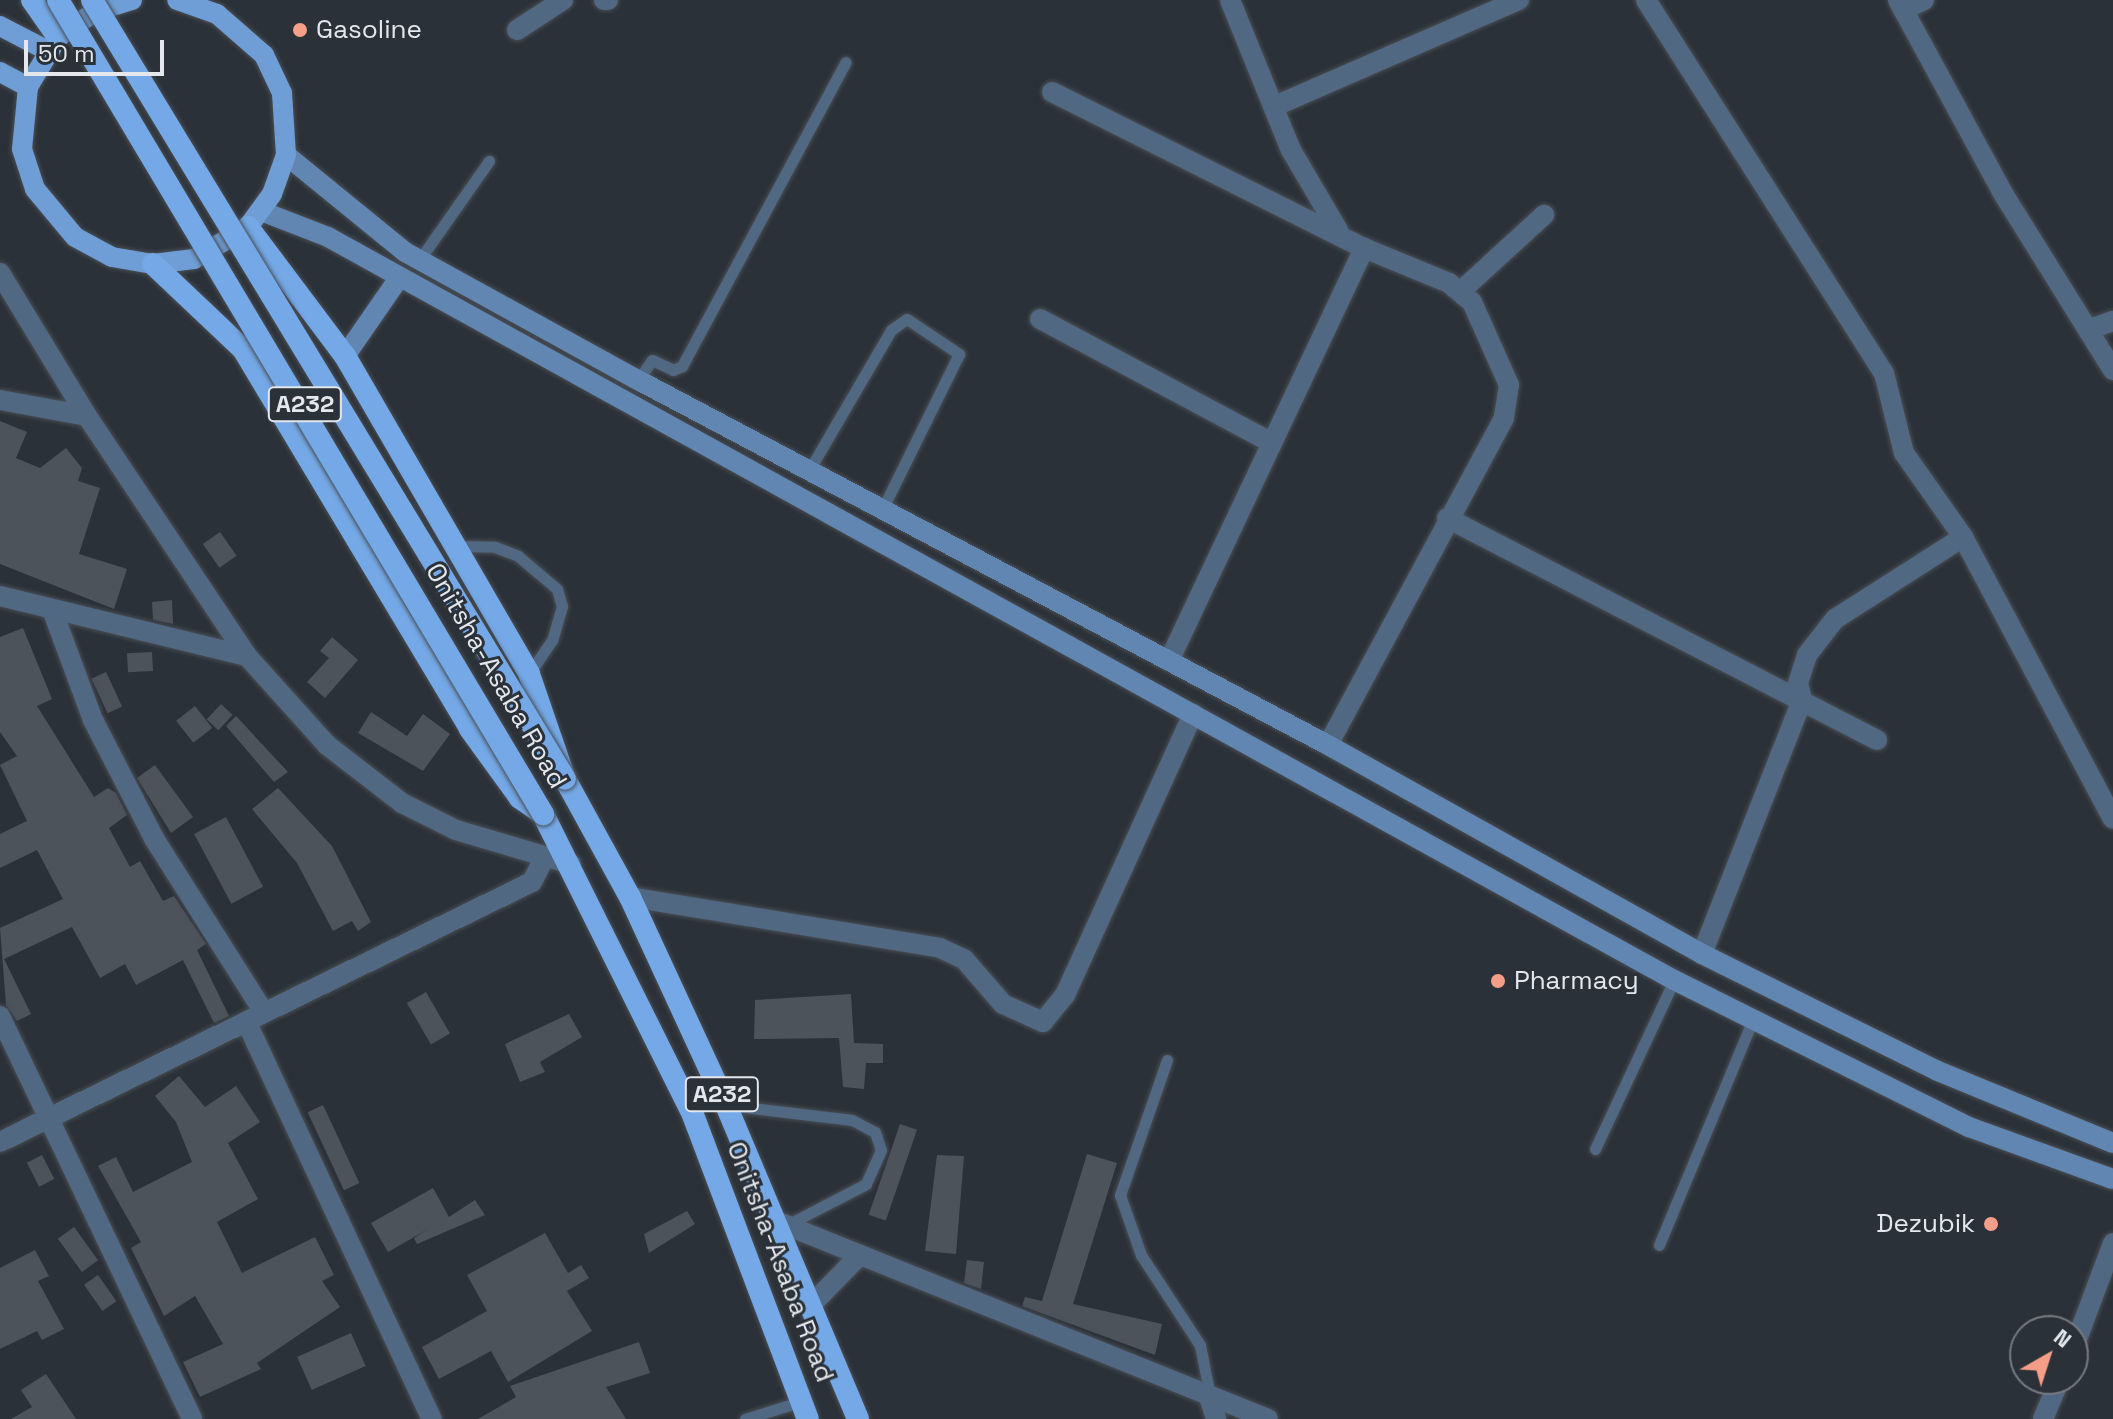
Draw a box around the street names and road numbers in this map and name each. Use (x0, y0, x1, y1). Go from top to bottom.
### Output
road number: A232 (267, 384, 343, 424)
street label: Onitsha-Asaba Road (419, 558, 573, 794)
road number: A232 (684, 1074, 760, 1114)
street label: Onitsha-Asaba Road (720, 1138, 840, 1386)

